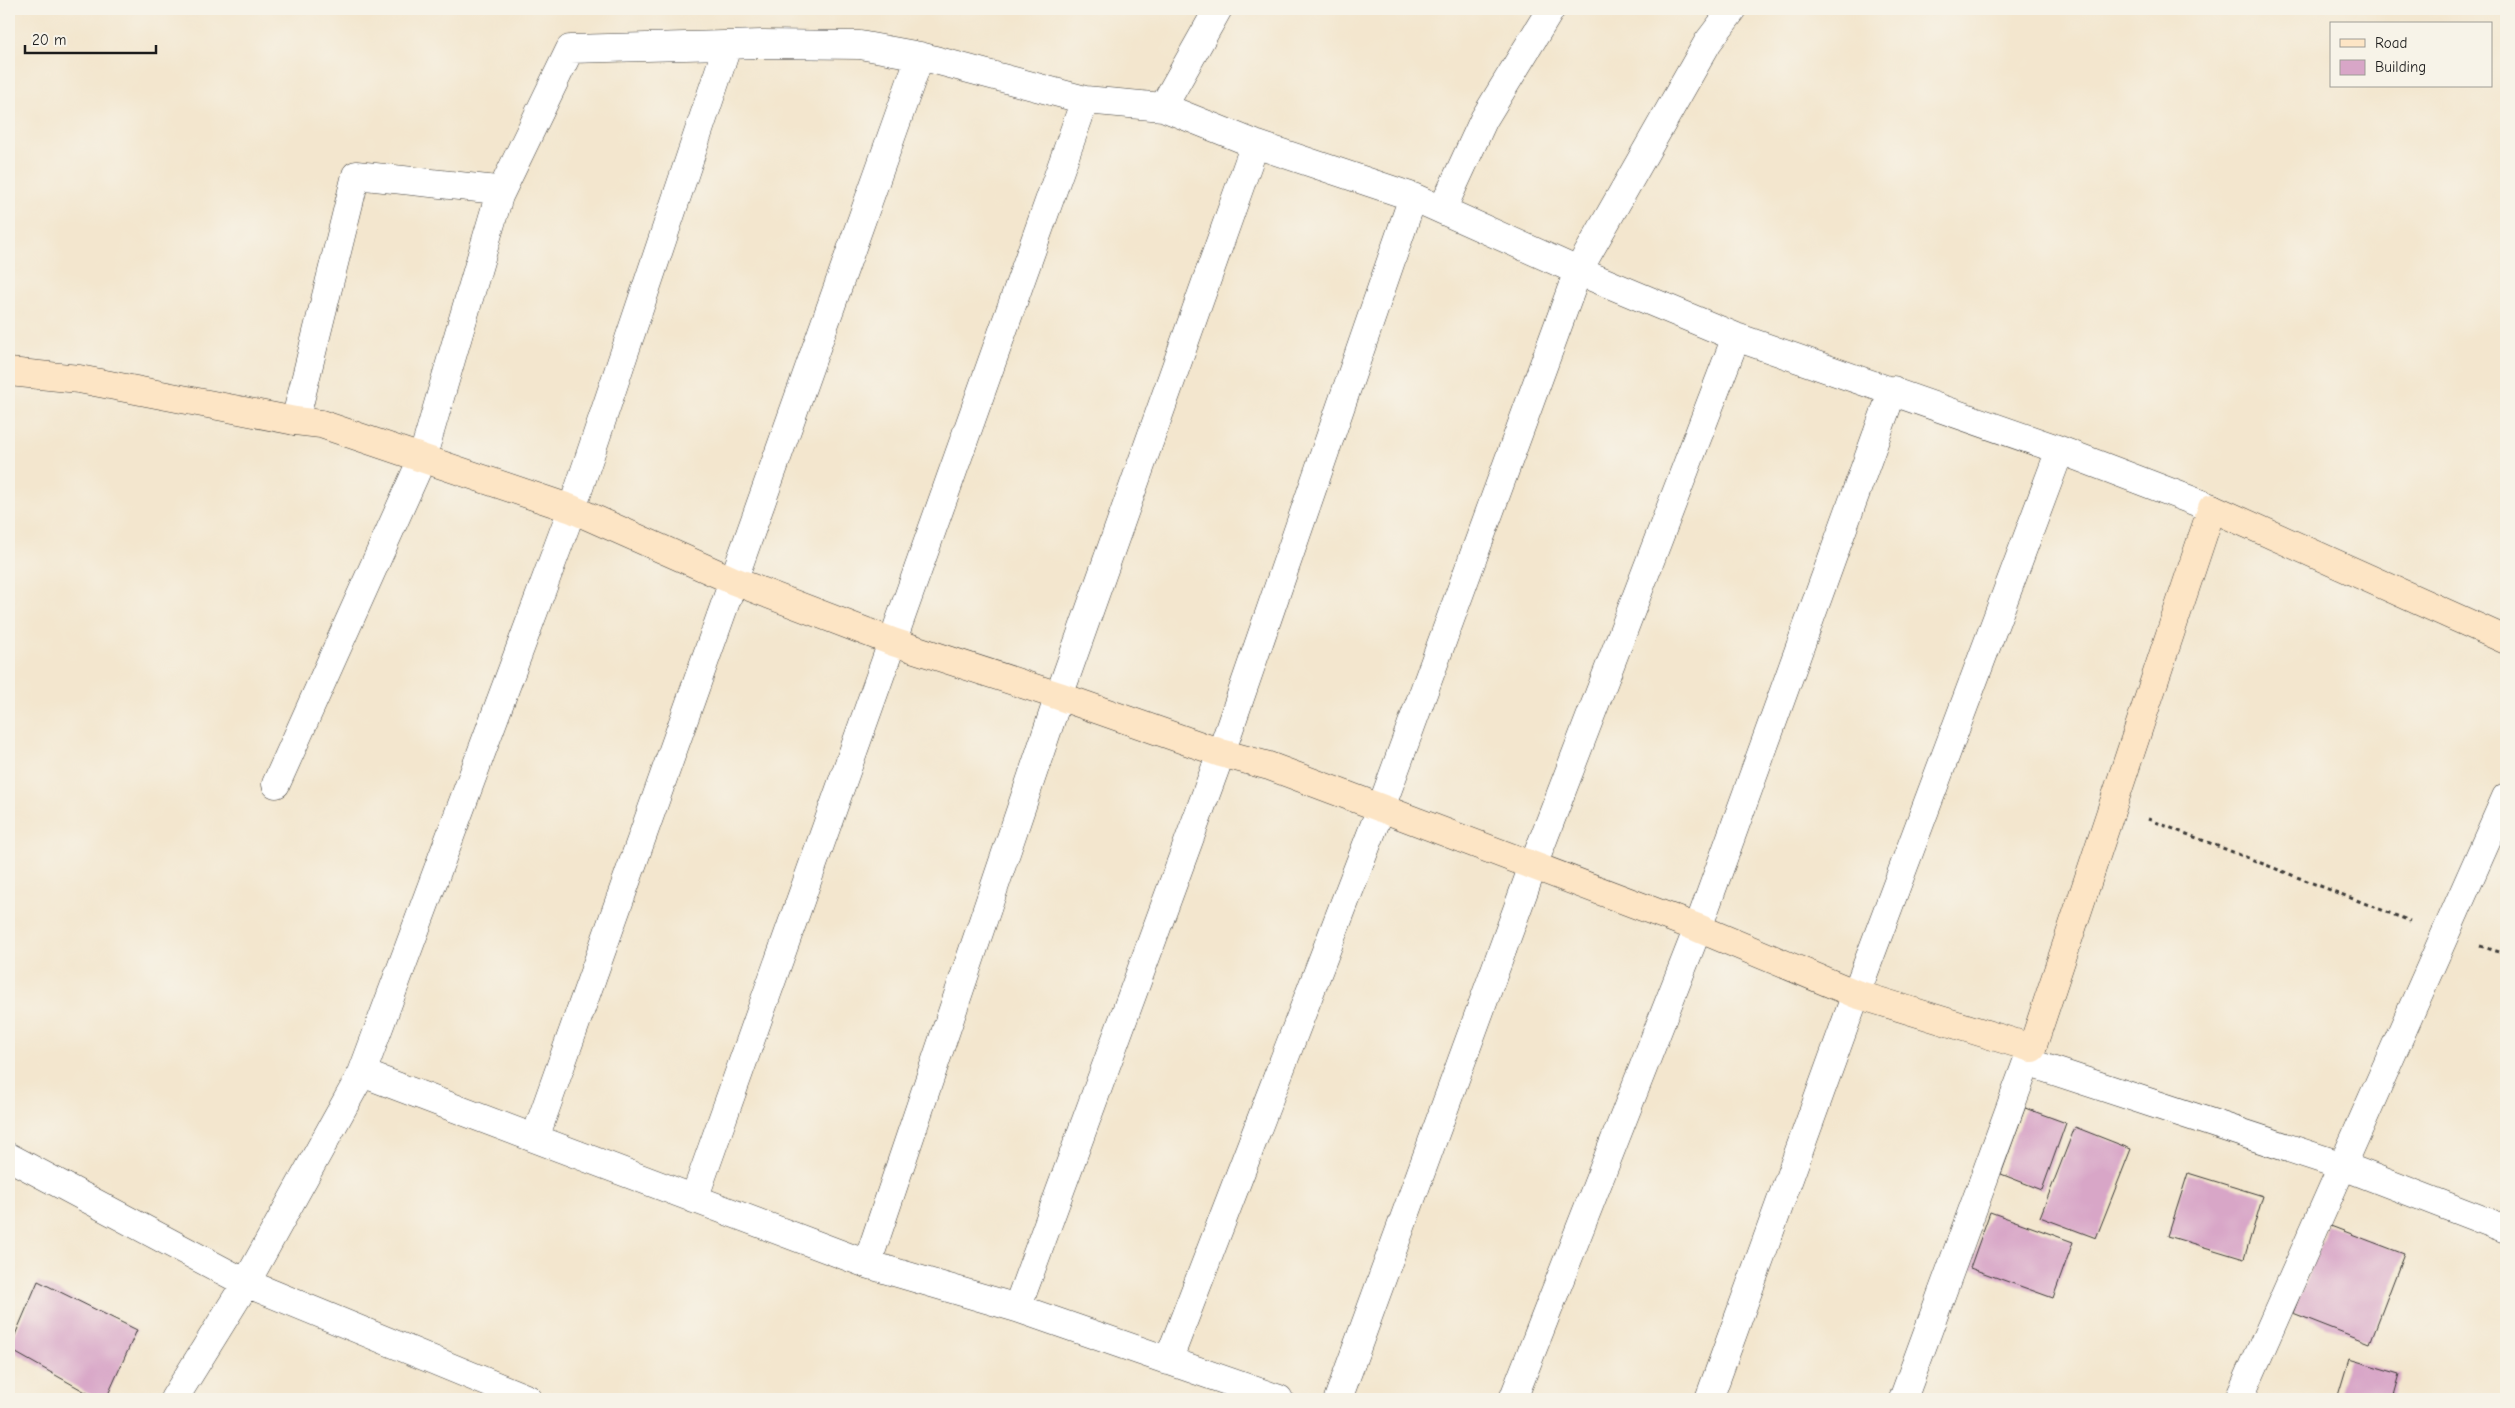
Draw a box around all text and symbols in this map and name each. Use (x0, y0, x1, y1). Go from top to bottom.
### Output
scale bar (25, 22, 156, 54)
legend (2330, 22, 2492, 88)
text: 20 m (32, 31, 66, 49)
text: Road (2375, 34, 2407, 52)
text: Building (2375, 58, 2426, 76)

